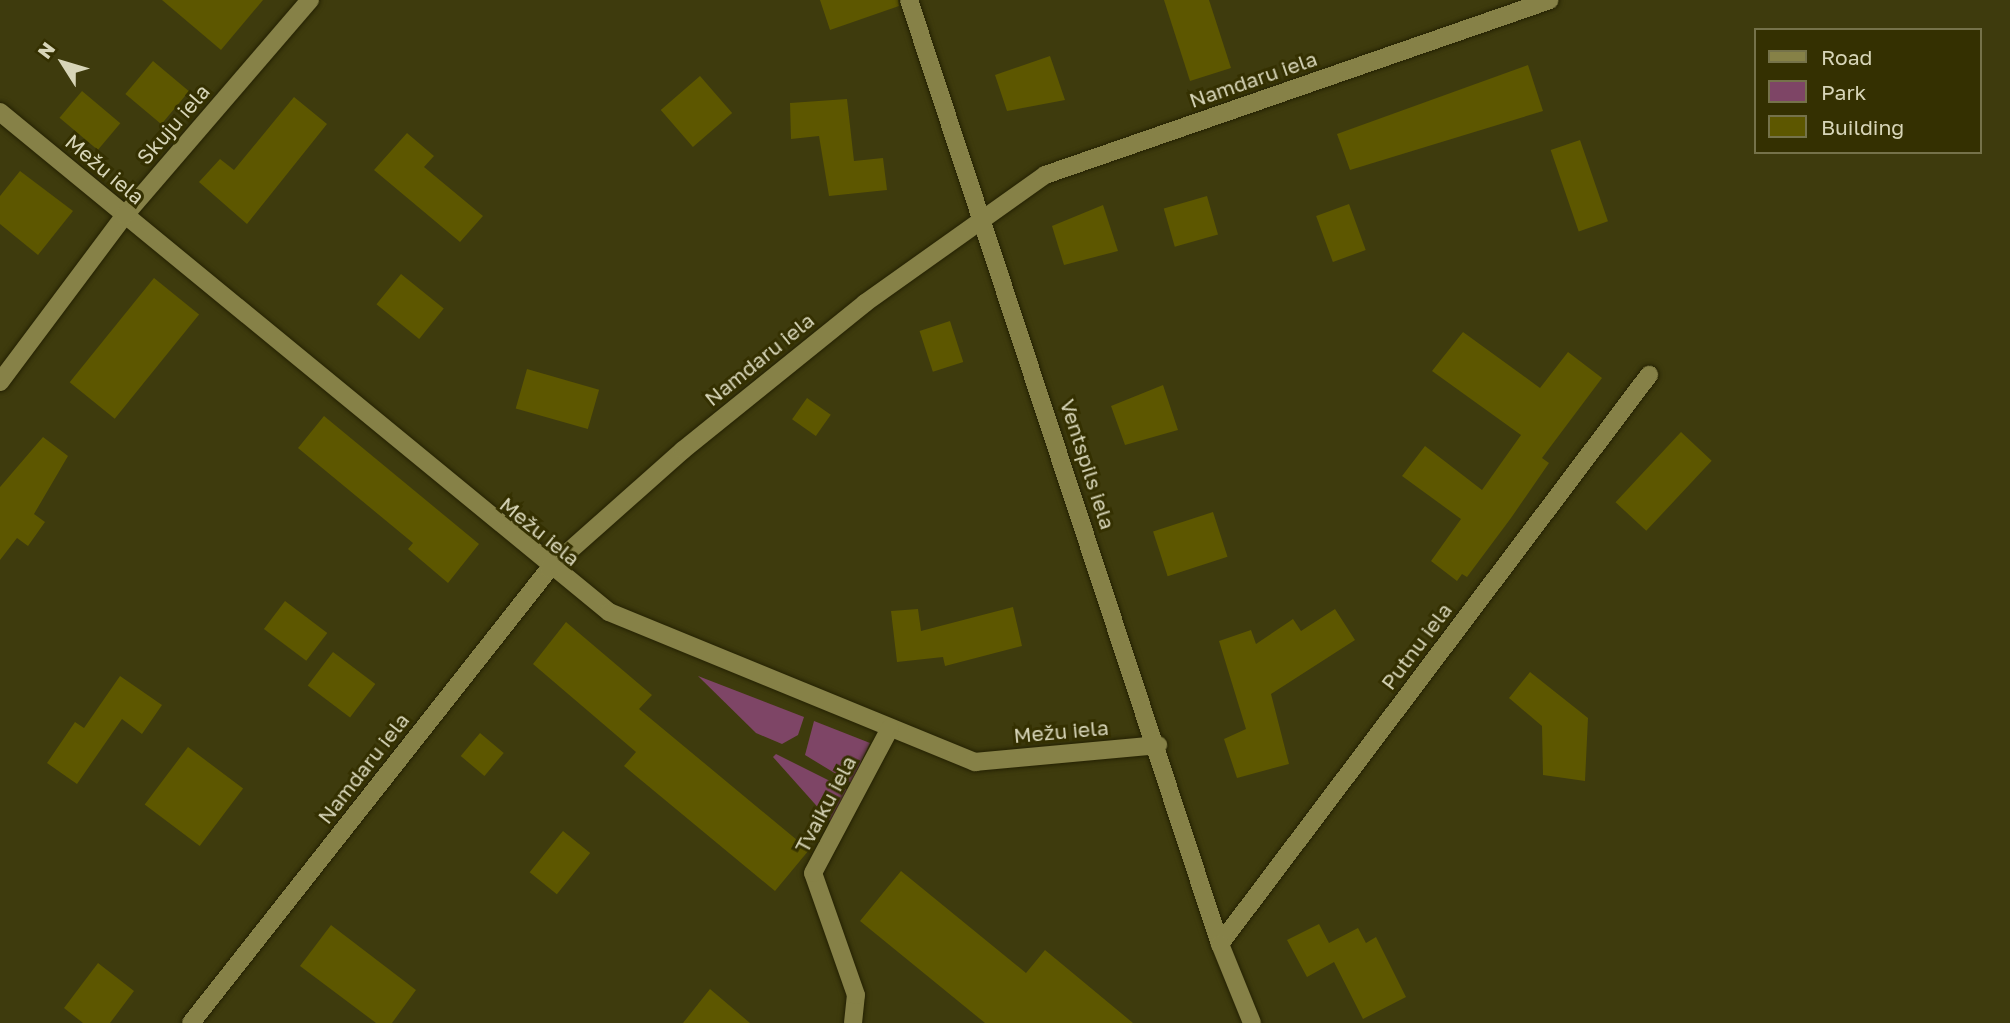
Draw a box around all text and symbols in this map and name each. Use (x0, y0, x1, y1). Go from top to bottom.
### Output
north arrow (28, 28, 98, 98)
legend (1755, 28, 1982, 154)
text: N (32, 37, 59, 63)
text: Road (1821, 44, 1872, 70)
street label: Namdaru iela (1186, 45, 1320, 113)
street label: Skuju iela (131, 79, 215, 169)
text: Park (1821, 79, 1866, 105)
text: Building (1821, 114, 1904, 140)
street label: Mežu iela (60, 129, 150, 209)
street label: Namdaru iela (699, 307, 819, 411)
street label: Ventspils iela (1055, 396, 1121, 532)
street label: Mežu iela (495, 491, 585, 571)
street label: Putnu iela (1375, 598, 1457, 694)
street label: Namdaru iela (312, 708, 414, 828)
street label: Mežu iela (1012, 714, 1110, 748)
street label: Tvaiku iela (789, 751, 861, 857)

